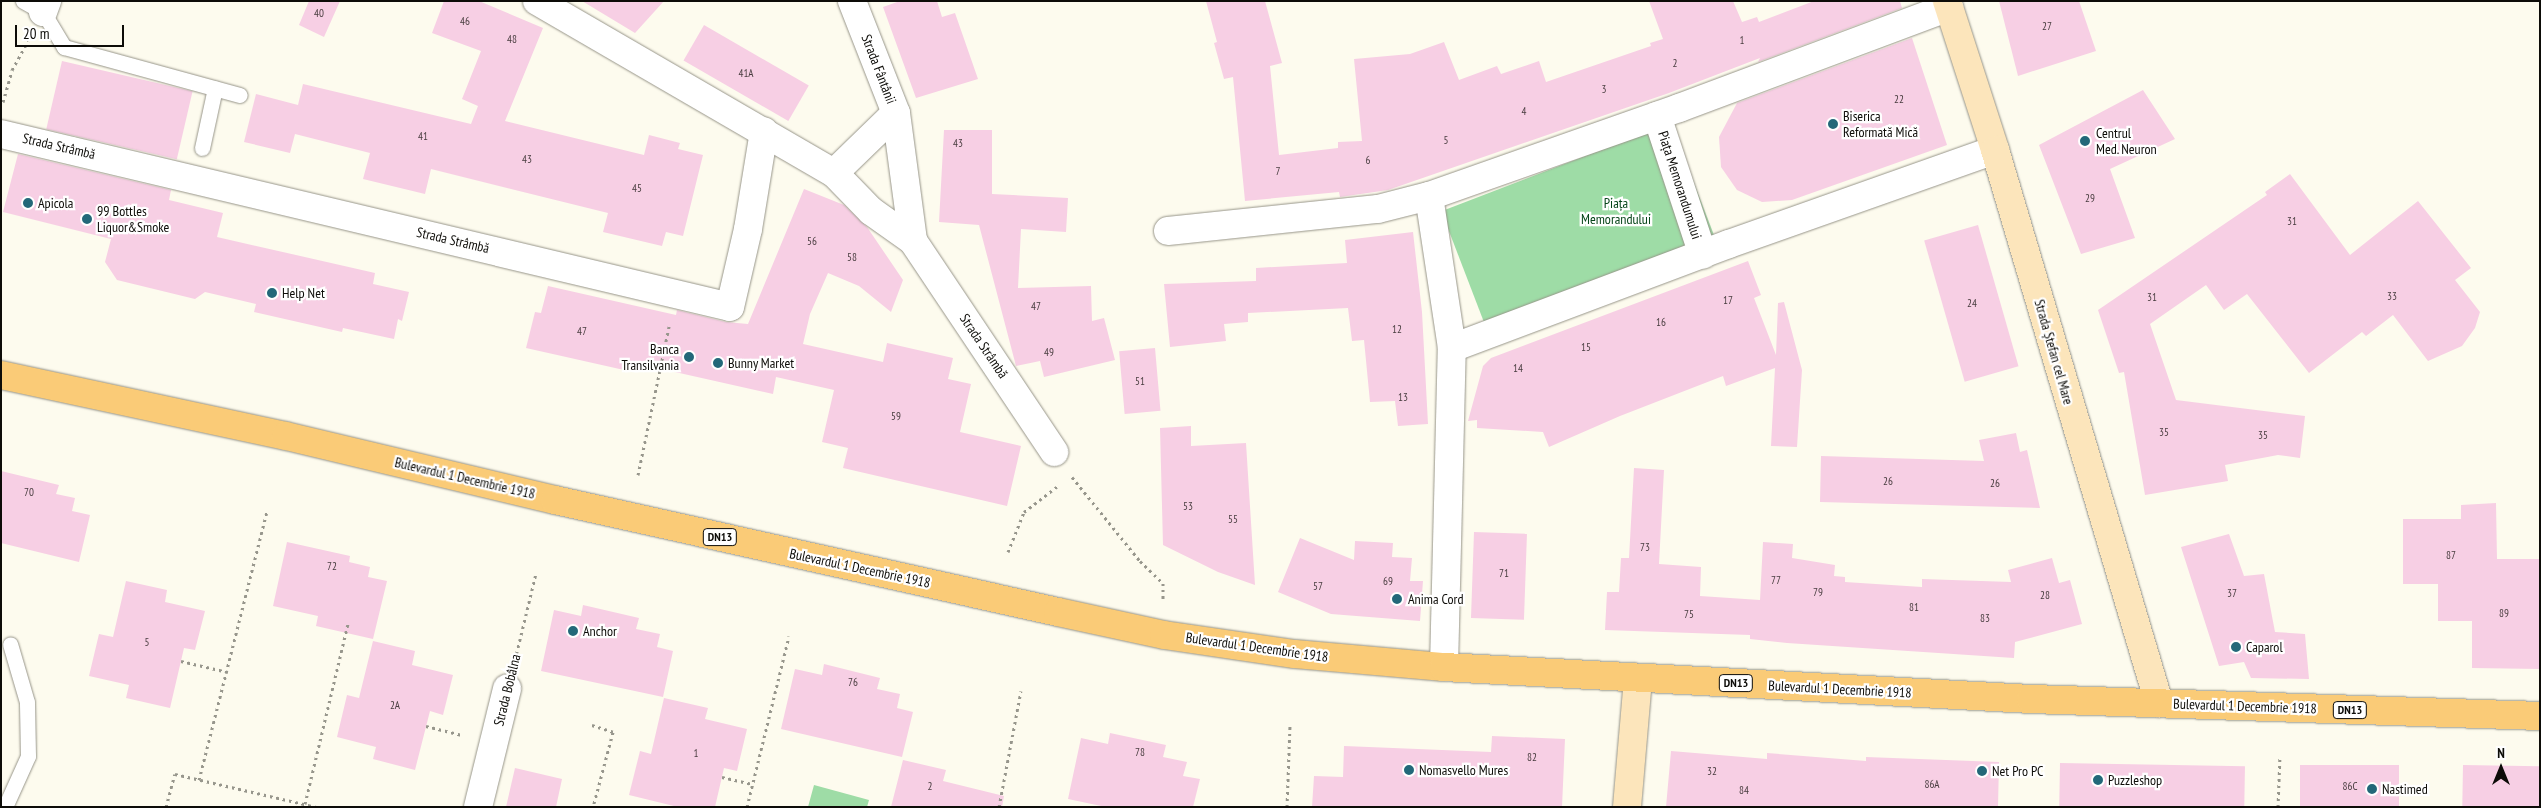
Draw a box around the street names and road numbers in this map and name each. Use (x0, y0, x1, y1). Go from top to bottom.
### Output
street label: Strada Fântânii (858, 32, 900, 106)
street label: Strada Strâmbă (21, 129, 97, 163)
street label: Piața Memorandumului (1655, 129, 1705, 241)
street label: Strada Strâmbă (415, 223, 491, 257)
street label: Strada Ștefan cel Mare (2031, 297, 2077, 407)
street label: Strada Strâmbă (956, 311, 1012, 381)
street label: Bulevardul 1 Decembrie 1918 (393, 454, 537, 502)
road number: DN13 (702, 528, 738, 546)
street label: Bulevardul 1 Decembrie 1918 (788, 545, 932, 591)
street label: Bulevardul 1 Decembrie 1918 (1185, 629, 1329, 665)
street label: Strada Bobâlna (490, 652, 524, 728)
road number: DN13 (1718, 674, 1754, 692)
street label: Bulevardul 1 Decembrie 1918 (1768, 677, 1912, 701)
street label: Bulevardul 1 Decembrie 1918 (2173, 695, 2317, 717)
road number: DN13 (2332, 700, 2368, 720)

